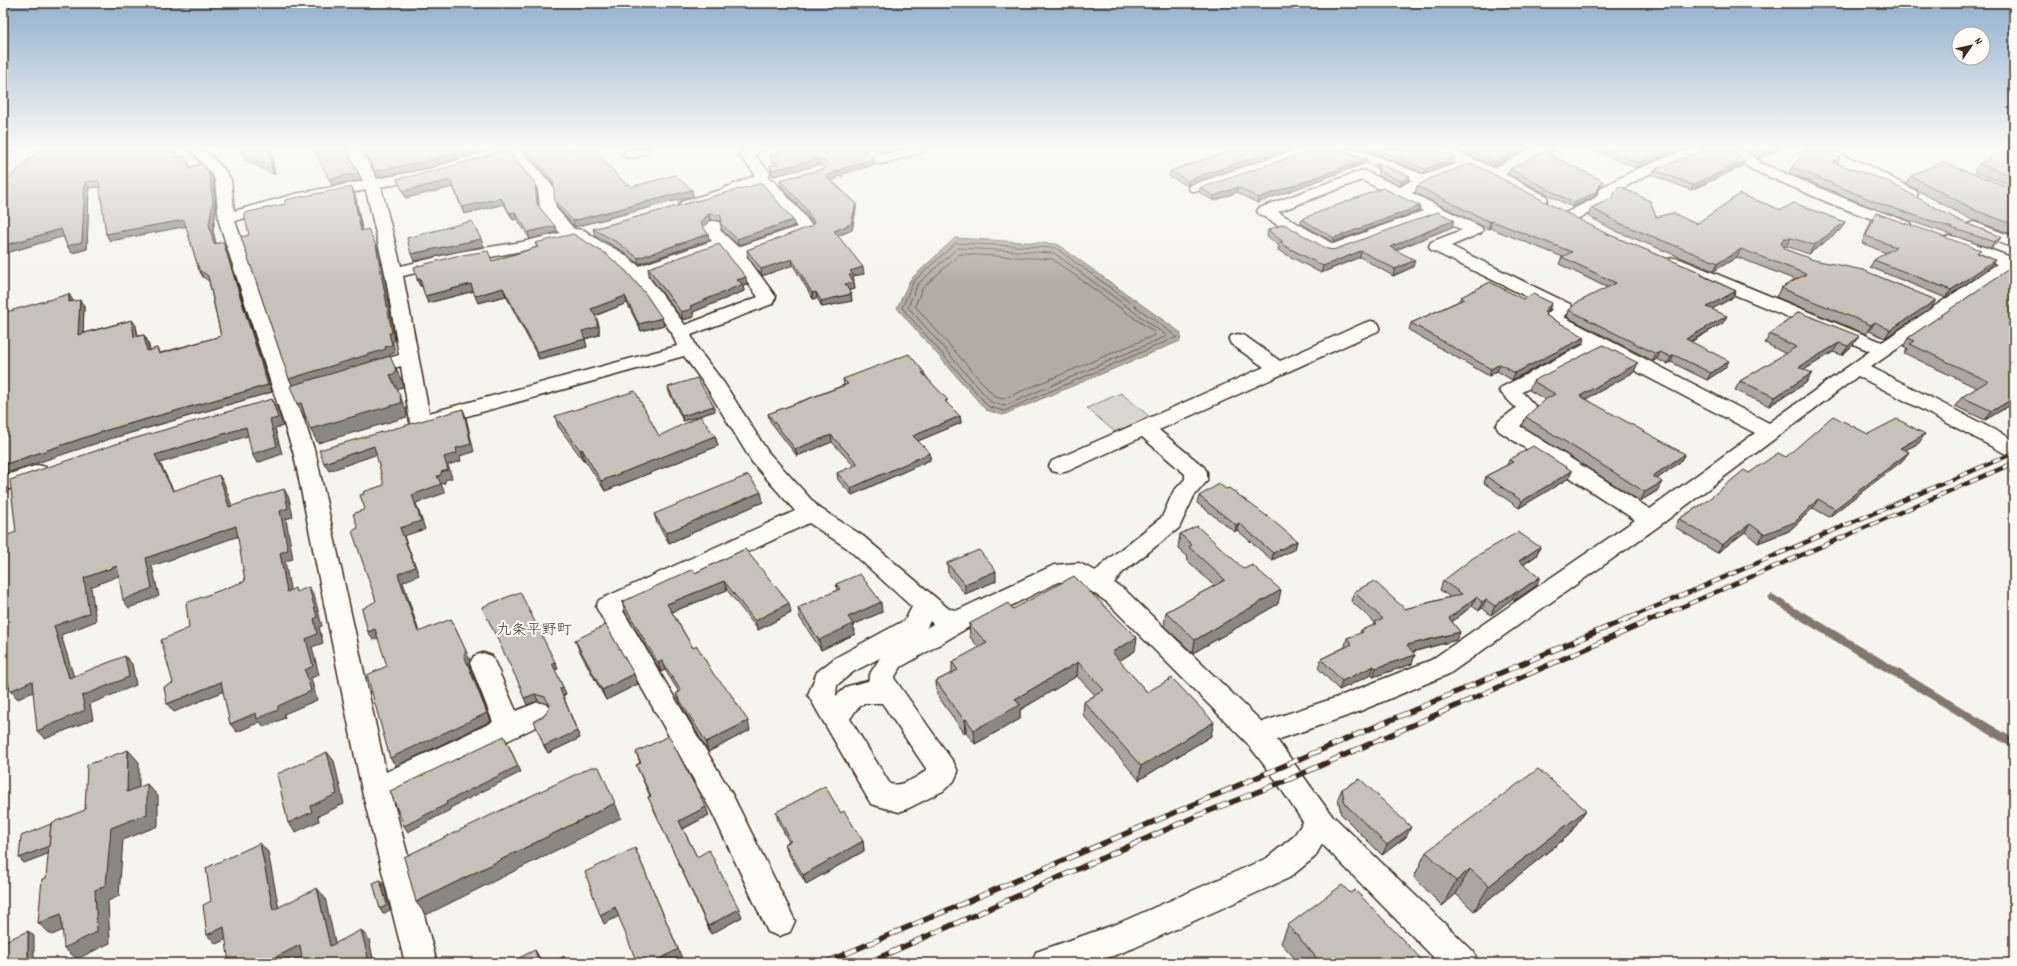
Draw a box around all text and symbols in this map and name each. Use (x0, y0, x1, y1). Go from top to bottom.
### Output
north arrow (1951, 26, 1991, 66)
text: N (1969, 35, 1986, 49)
district label: 九条平野町 (496, 620, 572, 642)

